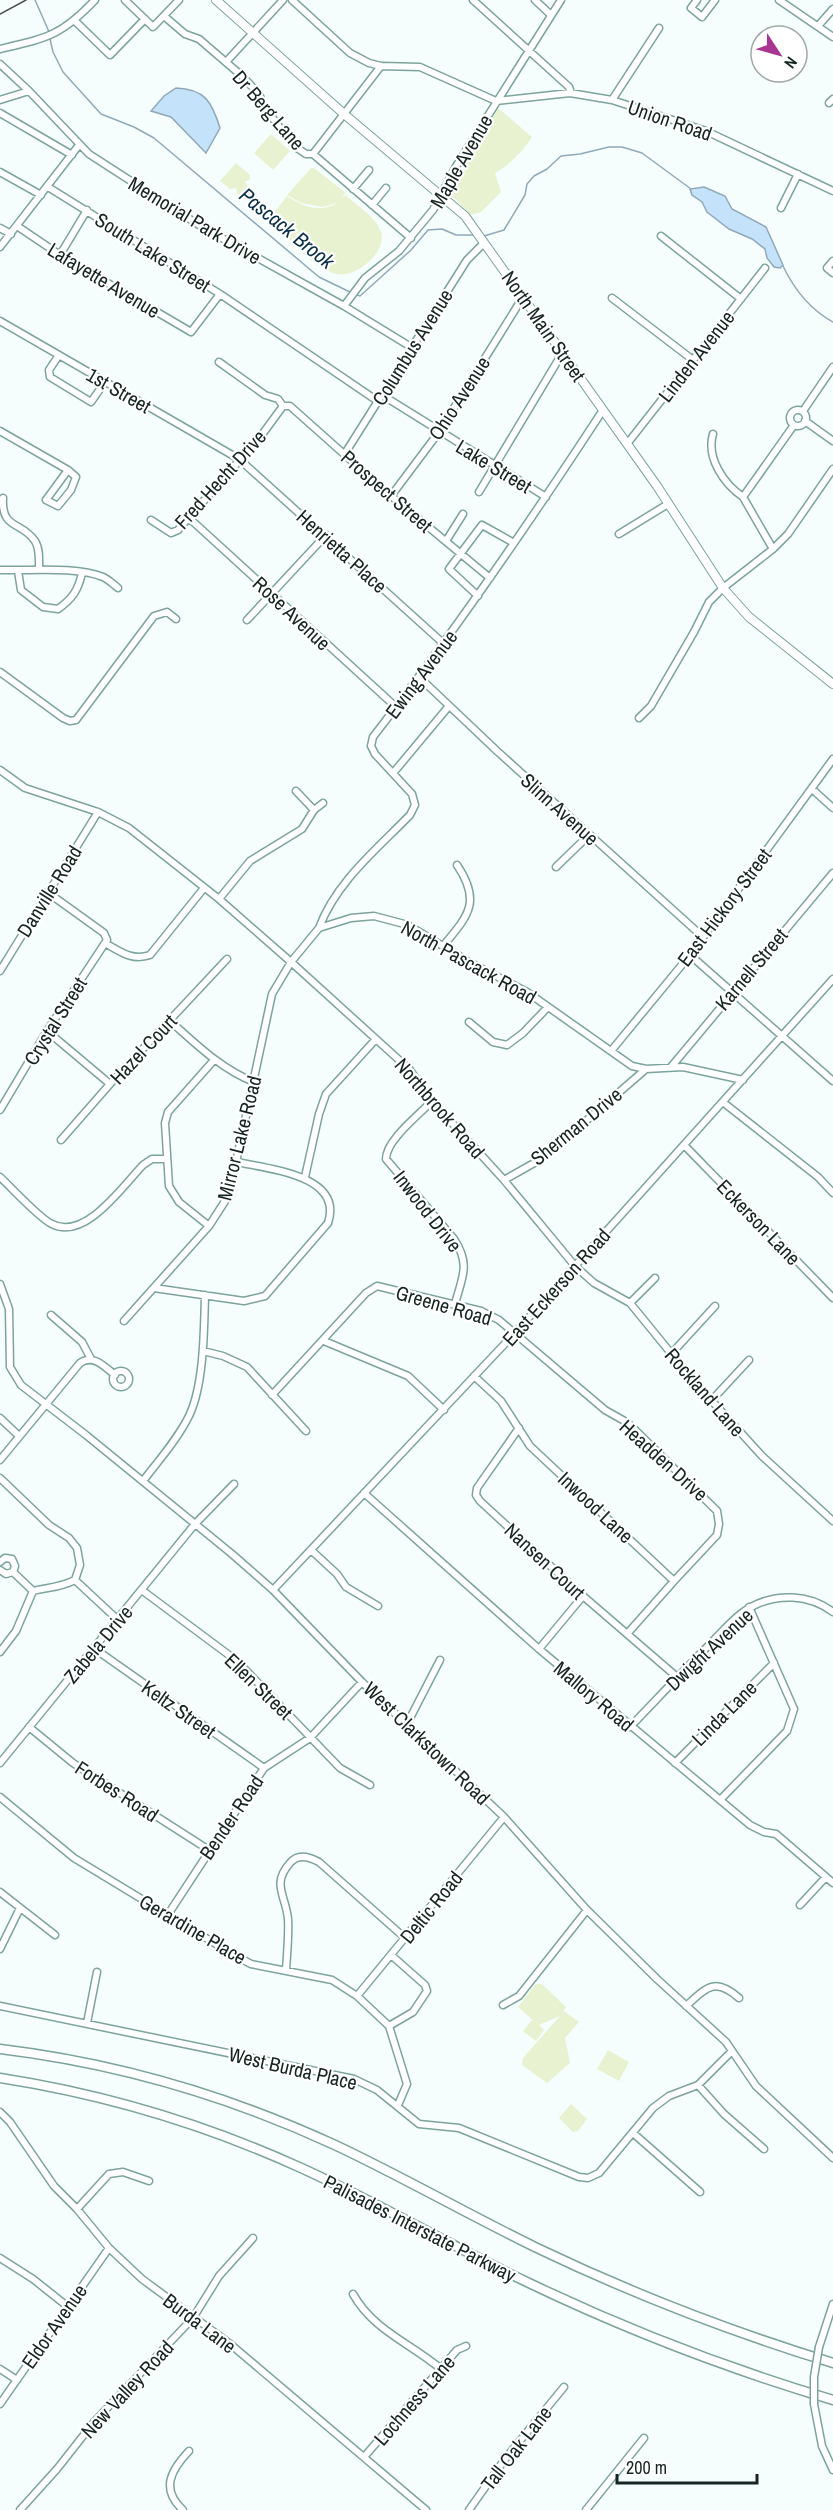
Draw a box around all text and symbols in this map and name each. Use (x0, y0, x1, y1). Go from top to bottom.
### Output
north arrow (749, 24, 809, 84)
text: N (779, 53, 803, 73)
street label: Dr Berg Lane (227, 64, 311, 156)
street label: Union Road (624, 93, 716, 147)
street label: Maple Avenue (423, 109, 499, 213)
street label: Memorial Park Drive (124, 170, 266, 270)
water label: Pascack Brook (233, 181, 342, 276)
street label: South Lake Street (90, 206, 216, 298)
street label: Lafayette Avenue (43, 236, 165, 324)
street label: North Main Street (496, 265, 592, 387)
street label: Columbus Avenue (365, 284, 459, 410)
street label: Linden Avenue (652, 305, 740, 407)
street label: Ohio Avenue (422, 351, 496, 445)
street label: 1st Street (82, 361, 157, 419)
street label: Fred Hecht Drive (168, 424, 272, 534)
street label: Lake Street (451, 433, 537, 499)
street label: Prospect Street (335, 444, 439, 539)
street label: Henrietta Place (291, 503, 393, 599)
street label: Rose Avenue (247, 570, 337, 656)
street label: Ewing Avenue (379, 624, 463, 724)
street label: Slinn Avenue (515, 767, 605, 851)
street label: Danville Road (10, 840, 88, 942)
street label: East Hickory Street (671, 842, 778, 972)
street label: North Pascack Road (397, 914, 541, 1010)
street label: Karnell Street (709, 922, 794, 1016)
street label: Crystal Street (17, 971, 93, 1070)
street label: Hazel Court (104, 1008, 183, 1090)
street label: Northbrook Road (389, 1052, 491, 1164)
street label: Mirror Lake Road (210, 1073, 268, 1203)
street label: Sherman Drive (525, 1081, 627, 1171)
street label: Inwood Drive (388, 1165, 468, 1257)
street label: Eckerson Lane (711, 1173, 807, 1271)
street label: East Eckerson Road (496, 1222, 616, 1352)
street label: Greene Road (393, 1278, 495, 1332)
street label: Rockland Lane (659, 1342, 751, 1442)
street label: Headden Drive (614, 1413, 714, 1507)
street label: Inwood Lane (552, 1465, 640, 1549)
street label: Nansen Court (499, 1517, 592, 1606)
street label: Zabela Drive (57, 1599, 139, 1689)
street label: Dwight Avenue (660, 1602, 758, 1696)
street label: Ellen Street (219, 1647, 299, 1725)
street label: Mallory Road (548, 1655, 640, 1737)
street label: Keltz Street (137, 1674, 222, 1745)
street label: Linda Lane (685, 1674, 763, 1752)
street label: West Clarkstown Road (358, 1675, 496, 1811)
street label: Forbes Road (70, 1754, 164, 1828)
street label: Bender Road (193, 1769, 269, 1865)
street label: Deltic Road (394, 1865, 468, 1949)
street label: Gerardine Place (135, 1887, 251, 1971)
street label: West Burda Place (226, 2040, 360, 2096)
street label: Palisades Interstate Parkway (319, 2168, 521, 2289)
street label: Eldor Avenue (15, 2278, 93, 2374)
street label: Burda Lane (158, 2287, 242, 2359)
street label: New Valley Road (75, 2334, 179, 2444)
street label: Lochness Lane (367, 2349, 461, 2451)
street label: Tall Oak Lane (474, 2400, 558, 2496)
scale bar (617, 2447, 756, 2485)
text: 200 m (626, 2455, 667, 2480)

